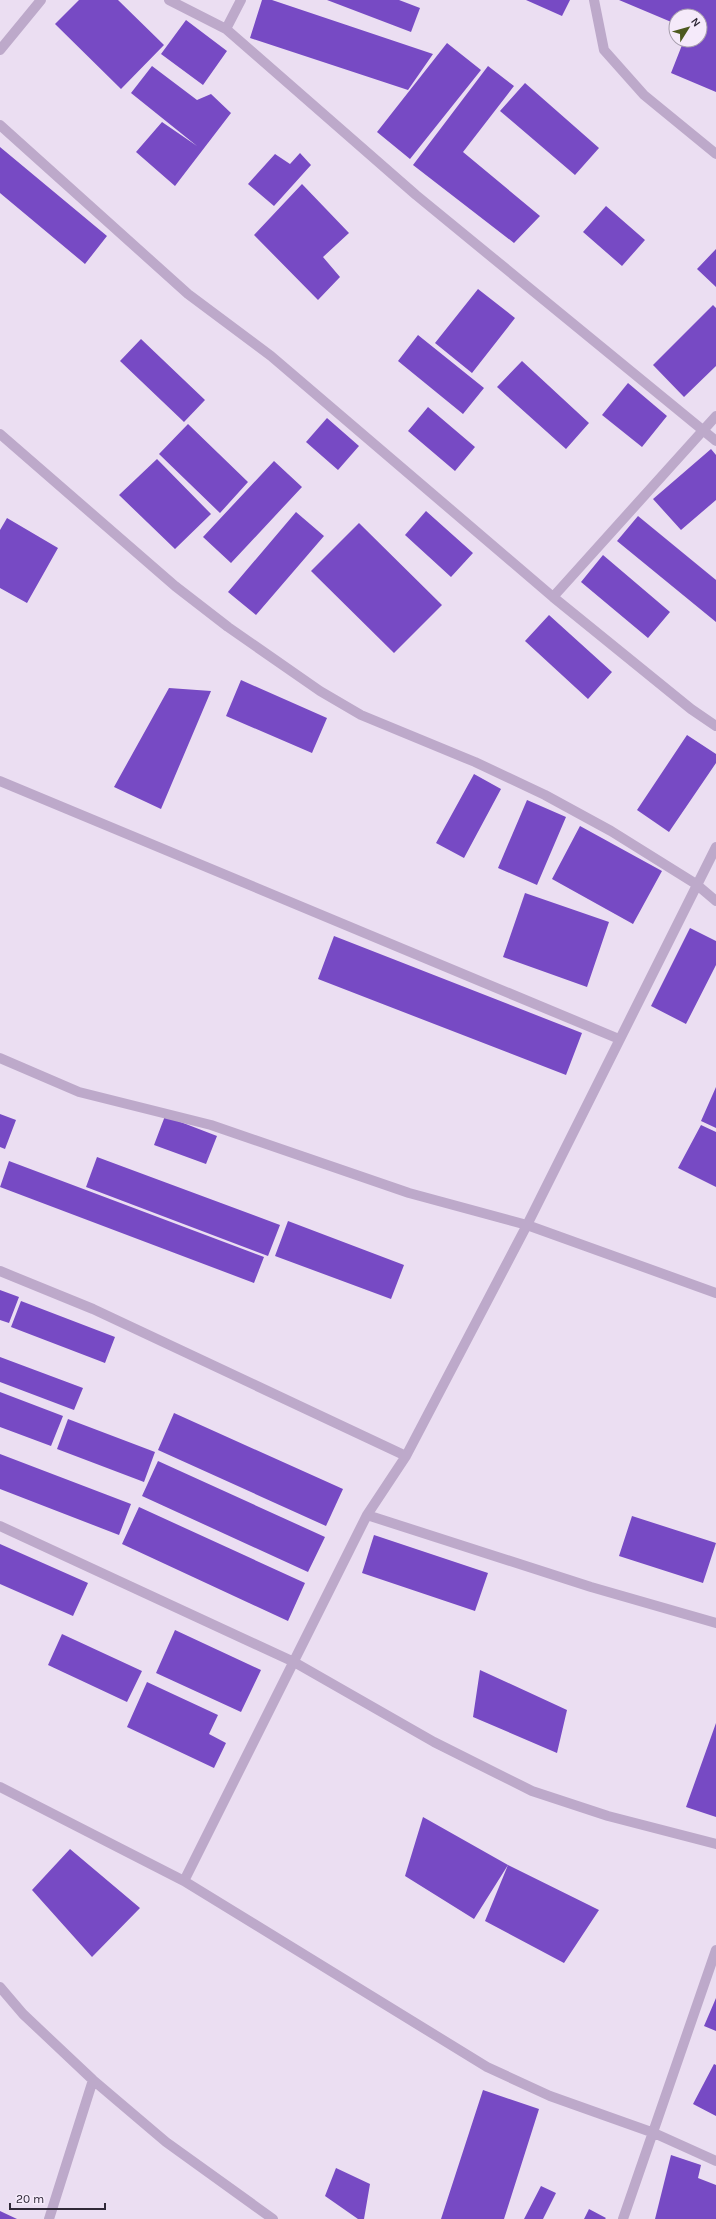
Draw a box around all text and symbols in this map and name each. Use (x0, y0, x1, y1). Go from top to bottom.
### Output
north arrow (668, 8, 708, 48)
text: N (688, 15, 703, 29)
scale bar (10, 2185, 105, 2211)
text: 20 m (16, 2192, 44, 2206)

